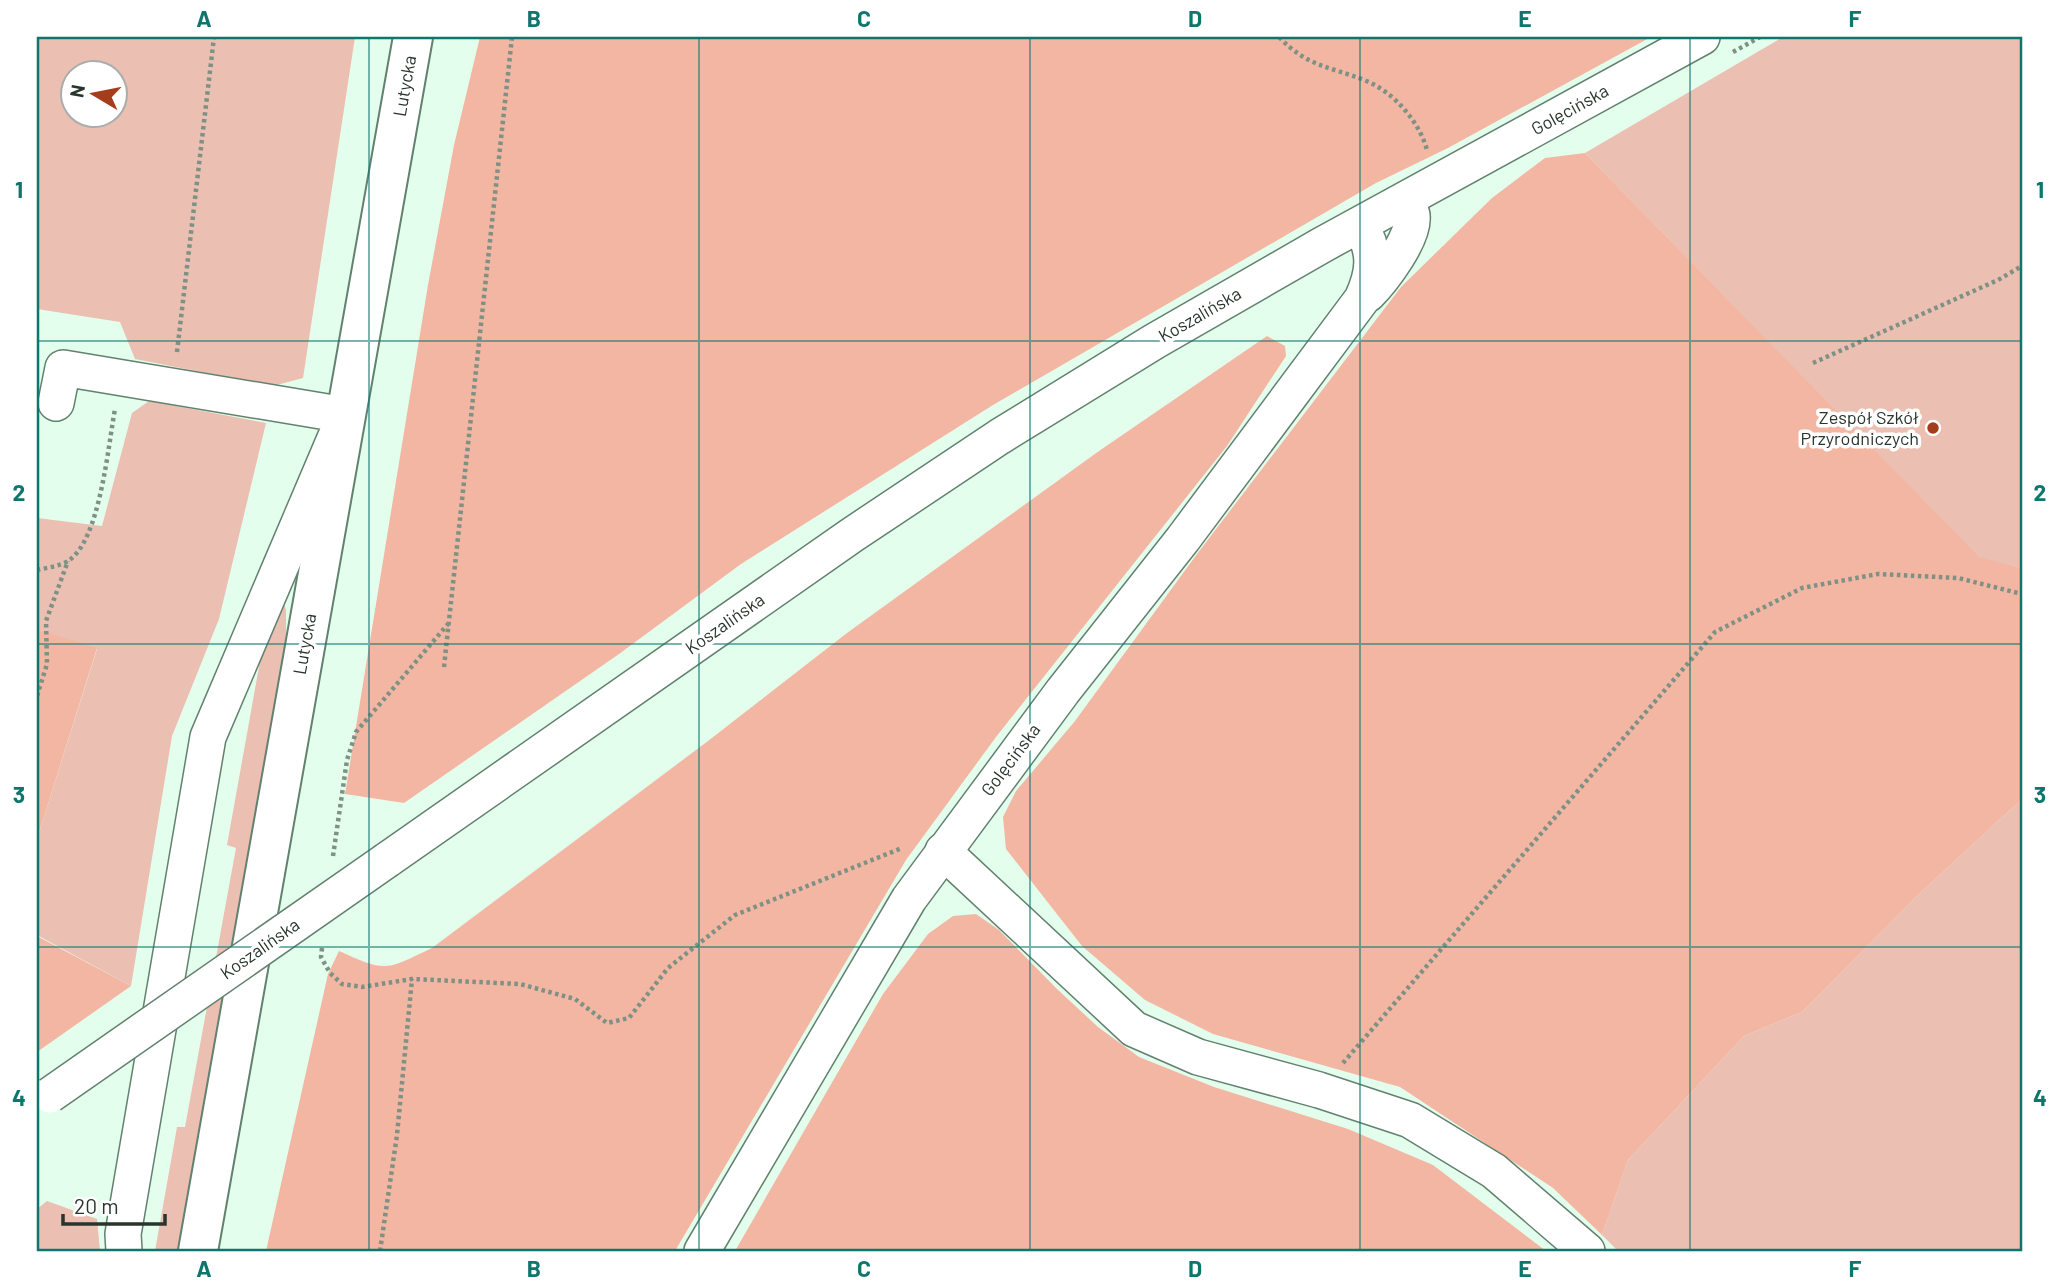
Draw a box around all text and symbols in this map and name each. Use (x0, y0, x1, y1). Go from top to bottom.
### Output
text: A (196, 4, 212, 32)
text: B (527, 4, 541, 32)
text: C (857, 4, 871, 32)
text: D (1188, 4, 1202, 32)
text: E (1518, 4, 1532, 32)
text: F (1849, 4, 1862, 32)
street label: Lutycka (388, 53, 420, 118)
north arrow (60, 60, 130, 130)
street label: Golęcińska (1527, 79, 1612, 139)
text: N (64, 83, 89, 99)
text: 1 (15, 175, 23, 203)
text: 1 (2036, 175, 2044, 203)
street label: Koszalińska (1154, 282, 1245, 347)
place label: Zespół Szkół Przyrodniczych (1801, 406, 1919, 449)
marker: Zespół Szkół Przyrodniczych (1925, 420, 1941, 436)
text: 2 (13, 478, 25, 506)
text: 2 (2034, 478, 2046, 506)
street label: Koszalińska (681, 588, 768, 658)
street label: Lutycka (288, 611, 320, 676)
street label: Golęcińska (976, 719, 1045, 800)
text: 3 (13, 780, 25, 808)
text: 3 (2034, 780, 2046, 808)
street label: Koszalińska (216, 913, 303, 983)
text: 4 (12, 1083, 26, 1111)
text: 4 (2033, 1083, 2047, 1111)
scale bar (63, 1183, 164, 1227)
text: 20 m (74, 1193, 119, 1218)
text: A (196, 1254, 212, 1282)
text: B (527, 1254, 541, 1282)
text: C (857, 1254, 871, 1282)
text: D (1188, 1254, 1202, 1282)
text: E (1518, 1254, 1532, 1282)
text: F (1849, 1254, 1862, 1282)

